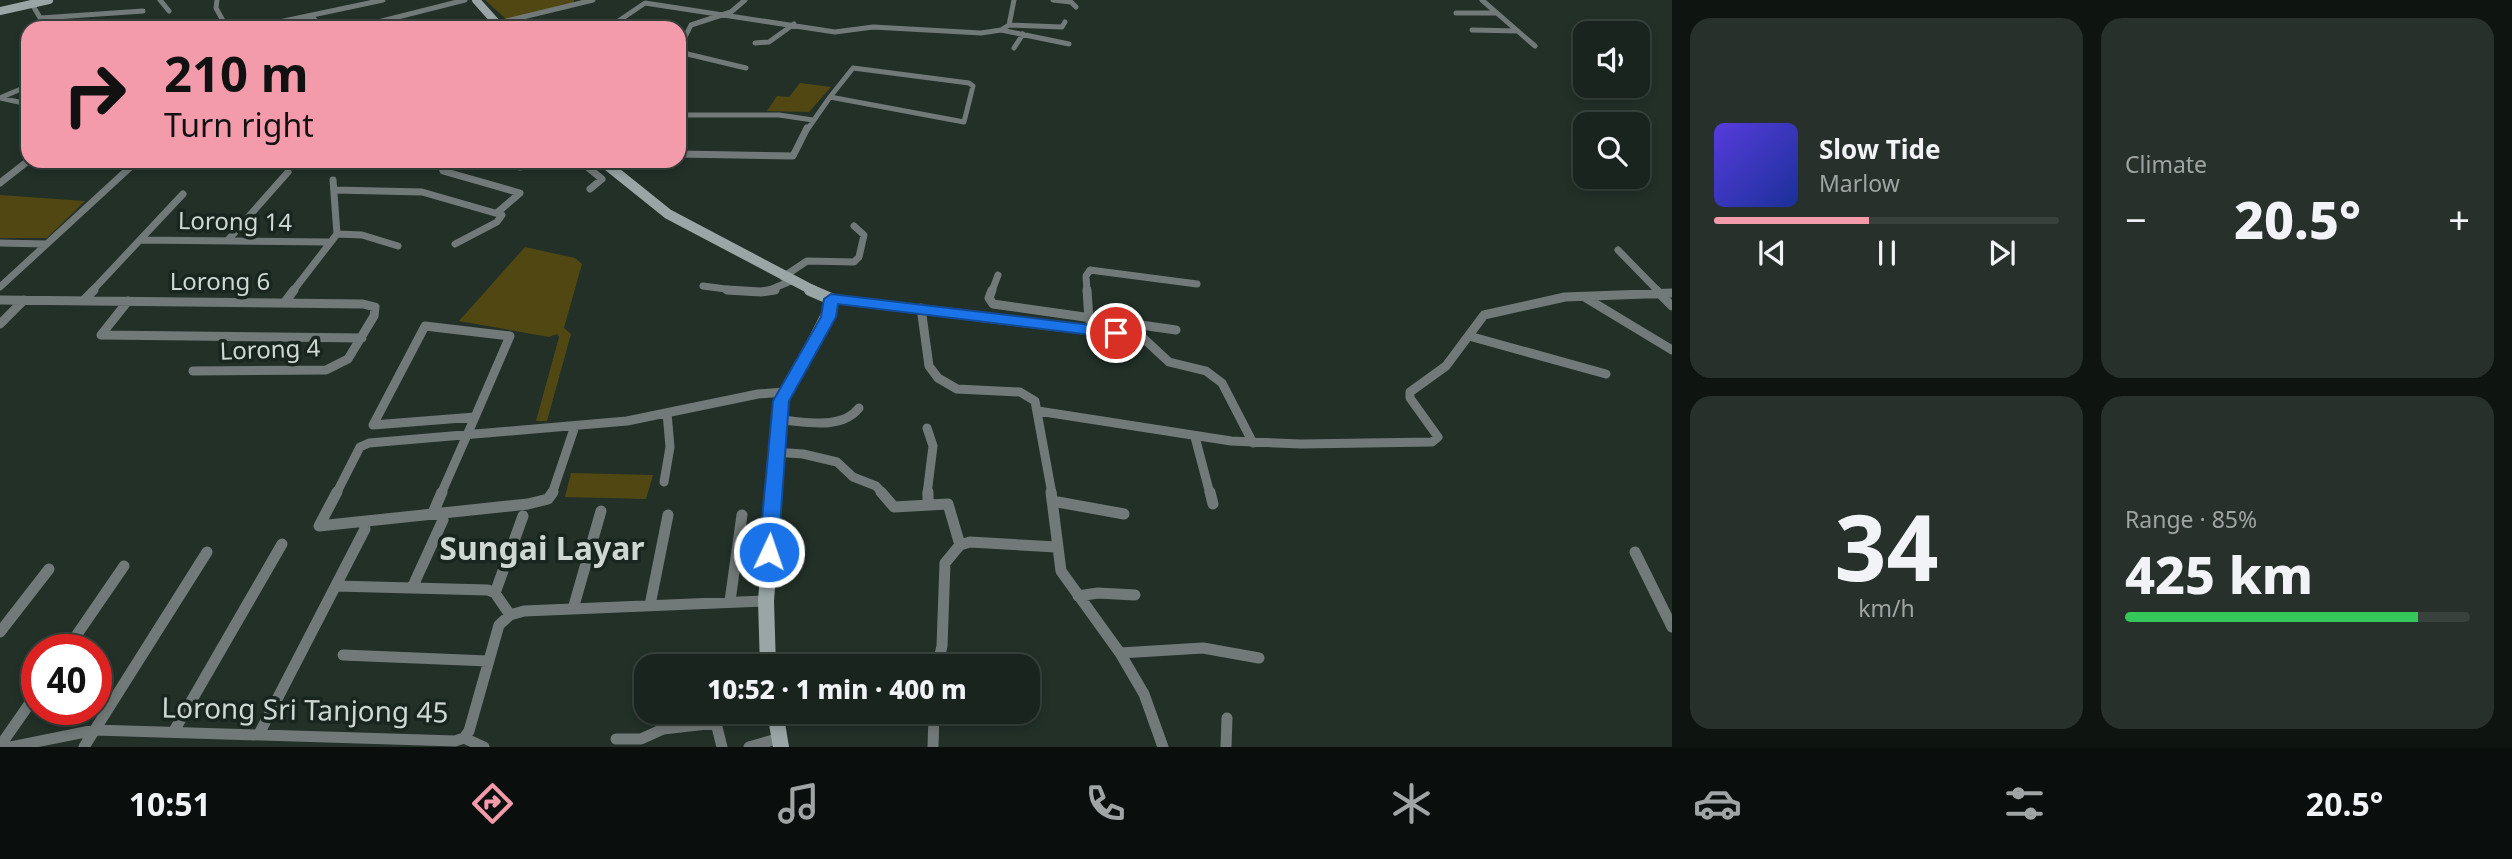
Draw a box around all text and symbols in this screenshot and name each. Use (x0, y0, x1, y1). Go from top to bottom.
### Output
map controls (1573, 21, 1650, 189)
button: sound (1573, 21, 1650, 98)
text: 210 m (164, 40, 309, 106)
icon: right (49, 49, 140, 140)
text: Turn right (164, 103, 314, 146)
button: search (1573, 112, 1650, 189)
text: Slow Tide (1819, 131, 1941, 167)
text: Climate (2125, 148, 2207, 180)
text: Marlow (1819, 167, 1900, 199)
text: 20.5° (2234, 183, 2361, 254)
text: − (2125, 193, 2147, 245)
text: + (2448, 193, 2470, 245)
street label: Lorong 14 (178, 203, 293, 238)
icon: previous (1753, 234, 1791, 272)
icon: pause (1868, 234, 1906, 272)
icon: next (1983, 234, 2021, 272)
street label: Lorong 6 (170, 264, 270, 297)
pin (1086, 303, 1146, 363)
icon: arrive (1097, 314, 1135, 352)
street label: Lorong 4 (219, 330, 321, 367)
text: 34 (1834, 484, 1939, 608)
text: Range · 85% (2125, 503, 2257, 535)
position arrow (732, 515, 806, 589)
district label: Sungai Layar (439, 526, 645, 569)
text: 425 km (2125, 538, 2313, 609)
text: km/h (1858, 592, 1915, 624)
speed limit sign: 40 (21, 634, 112, 725)
text: 10:52 · 1 min · 400 m (707, 671, 967, 707)
street label: Lorong Sri Tanjong 45 (161, 687, 449, 731)
icon: directions (468, 779, 517, 828)
icon: music (774, 779, 823, 828)
icon: phone (1081, 779, 1130, 828)
icon: climate (1387, 779, 1436, 828)
icon: car (1693, 779, 1742, 828)
icon: filters (2000, 779, 2049, 828)
text: 10:51 (129, 782, 211, 825)
text: 20.5° (2306, 782, 2383, 825)

